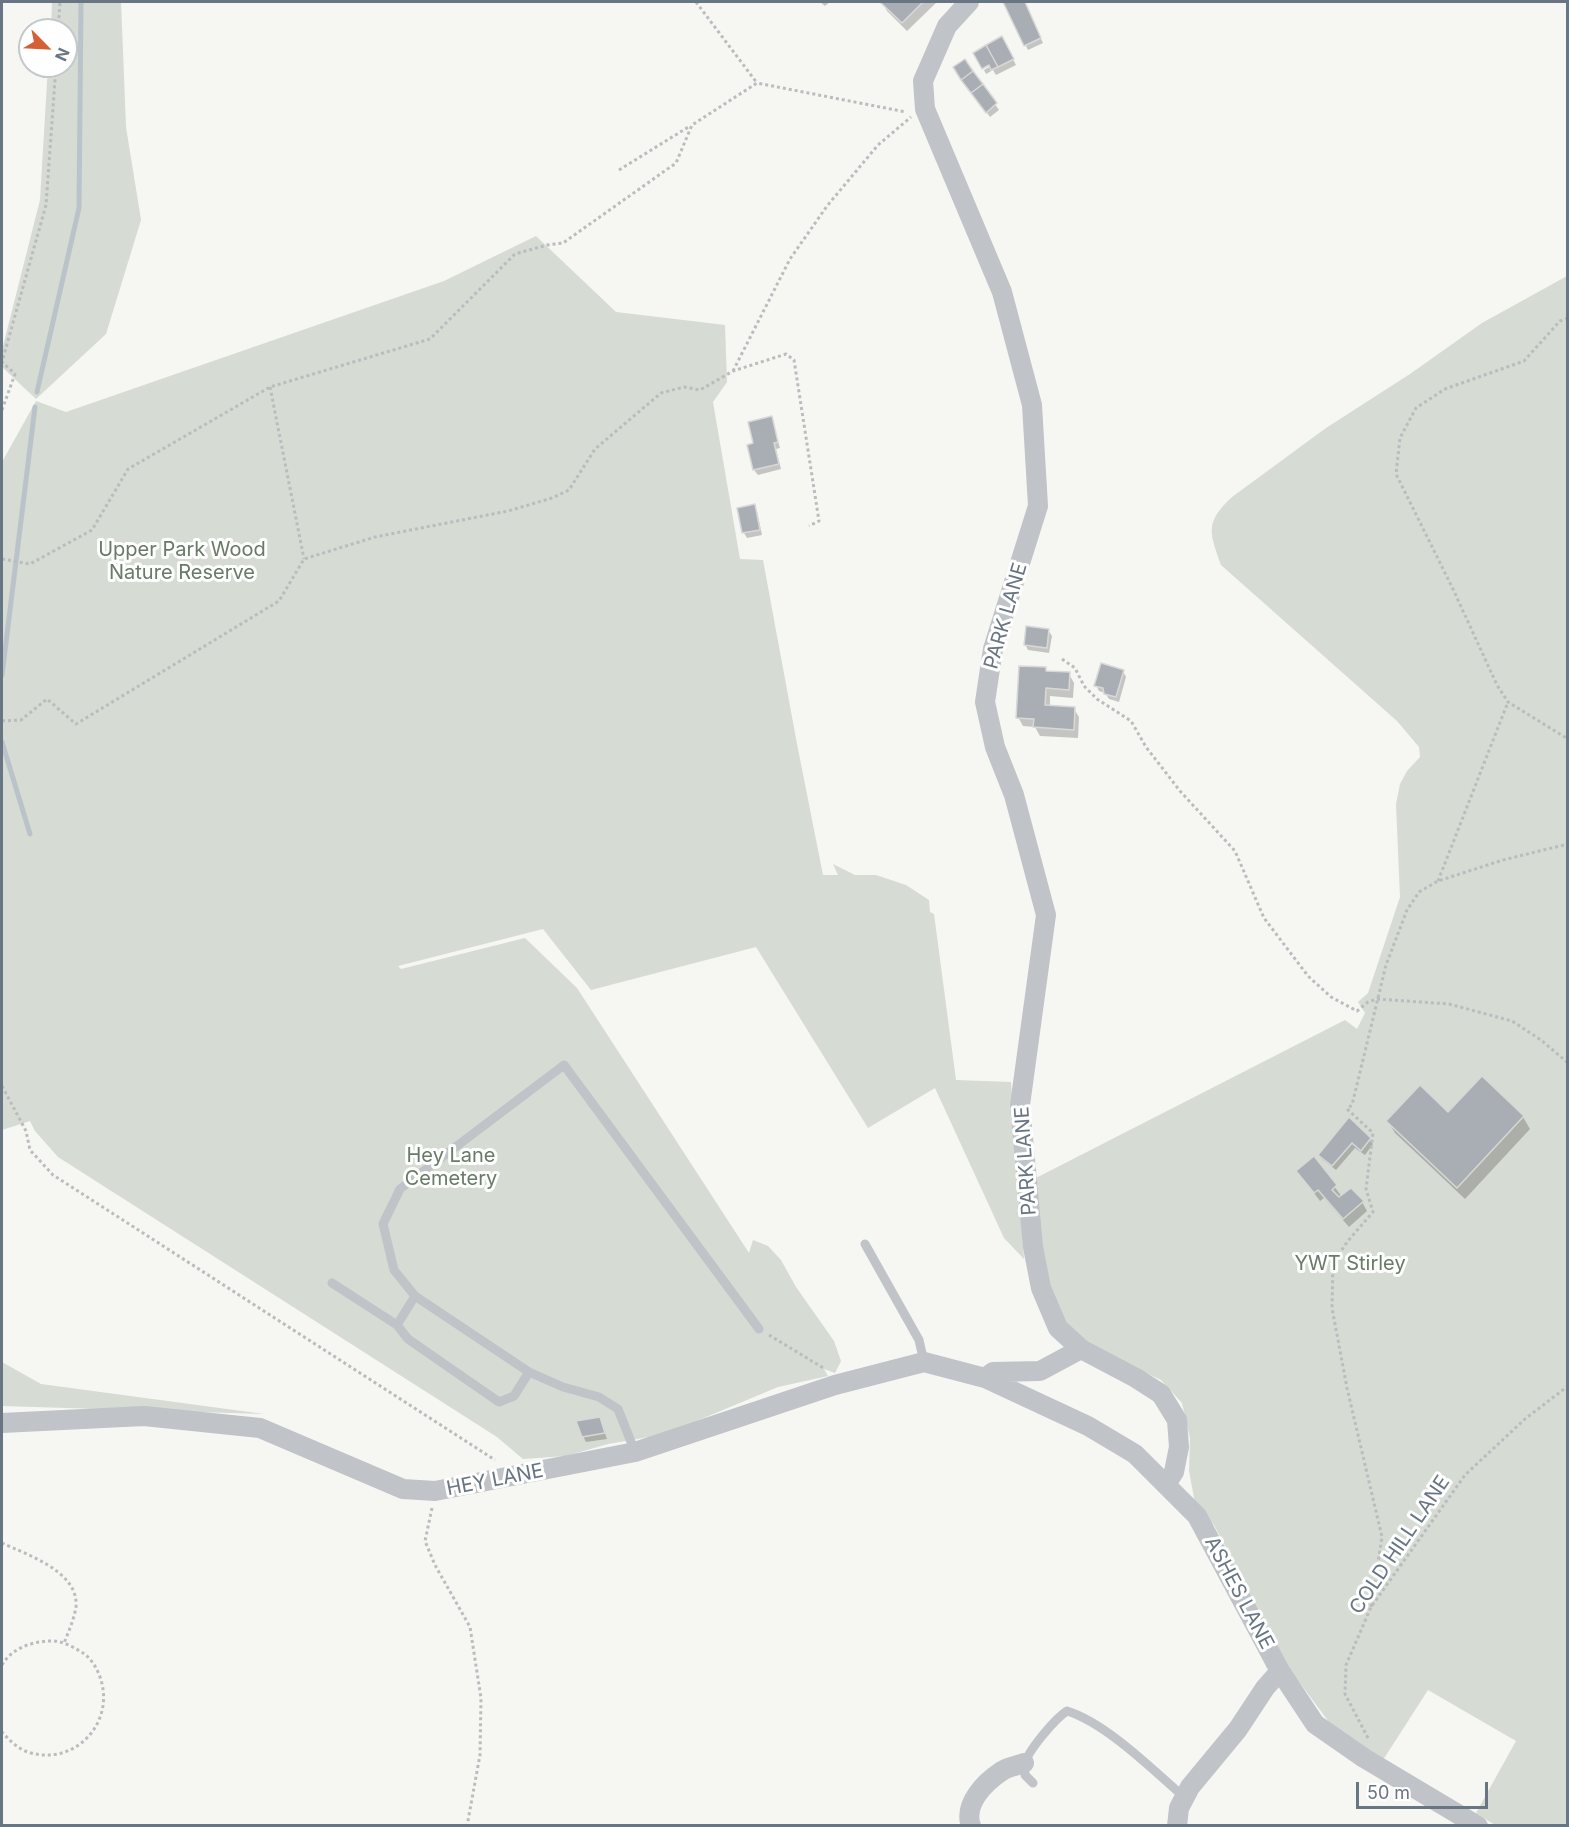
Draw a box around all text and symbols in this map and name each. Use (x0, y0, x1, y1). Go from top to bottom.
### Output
north arrow (18, 18, 78, 78)
text: N (51, 45, 74, 64)
park label: Upper Park Wood Nature Reserve (98, 538, 266, 585)
street label: PARK LANE (979, 560, 1033, 672)
street label: PARK LANE (1010, 1106, 1042, 1216)
park label: Hey Lane Cemetery (405, 1144, 497, 1191)
park label: YWT Stirley (1294, 1252, 1406, 1276)
street label: HEY LANE (444, 1459, 546, 1501)
street label: COLD HILL LANE (1345, 1471, 1455, 1619)
street label: ASHES LANE (1199, 1533, 1279, 1653)
scale bar (1359, 1770, 1491, 1808)
text: 50 m (1367, 1782, 1410, 1803)

